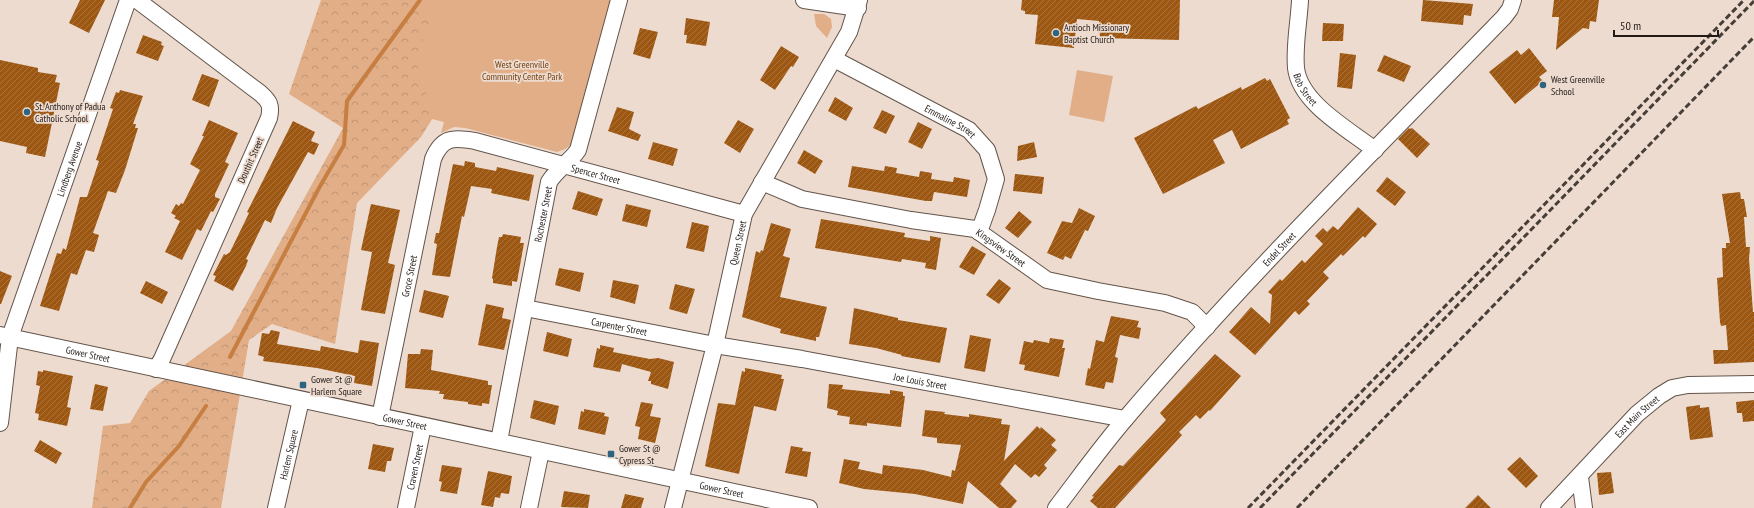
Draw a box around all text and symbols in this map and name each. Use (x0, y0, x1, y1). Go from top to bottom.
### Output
scale bar (1614, 12, 1718, 38)
text: 50 m (1620, 18, 1641, 33)
place label: Antioch Missionary Baptist Church (1064, 21, 1129, 46)
marker: Antioch Missionary Baptist Church (1051, 28, 1061, 38)
park label: West Greenville Community Center Park (482, 58, 562, 83)
street label: Bob Street (1290, 72, 1320, 109)
place label: West Greenville School (1551, 73, 1605, 98)
marker: West Greenville School (1538, 80, 1548, 90)
place label: St. Anthony of Padua Catholic School (35, 100, 105, 125)
street label: Emmaline Street (922, 102, 979, 141)
marker: St. Anthony of Padua Catholic School (22, 107, 32, 117)
street label: Douthit Street (235, 135, 266, 185)
street label: Lindberg Avenue (54, 139, 85, 198)
street label: Spencer Street (570, 161, 622, 187)
street label: Rochester Street (532, 185, 555, 243)
street label: Queen Street (727, 219, 749, 266)
street label: Kingsview Street (973, 226, 1028, 270)
street label: Endel Street (1260, 229, 1299, 269)
street label: Groce Street (399, 254, 420, 298)
street label: Carpenter Street (590, 315, 648, 339)
street label: Gower Street (65, 343, 111, 365)
street label: Joe Louis Street (892, 370, 948, 393)
place label: Gower St @ Harlem Square (311, 373, 362, 398)
marker: Gower St @ Harlem Square (298, 380, 308, 390)
street label: East Main Street (1612, 392, 1662, 441)
street label: Gower Street (382, 411, 428, 433)
street label: Harlem Square (277, 428, 301, 481)
place label: Gower St @ Cypress St (619, 442, 661, 467)
street label: Craven Street (404, 443, 426, 491)
marker: Gower St @ Cypress St (606, 449, 616, 459)
street label: Gower Street (698, 479, 745, 501)

